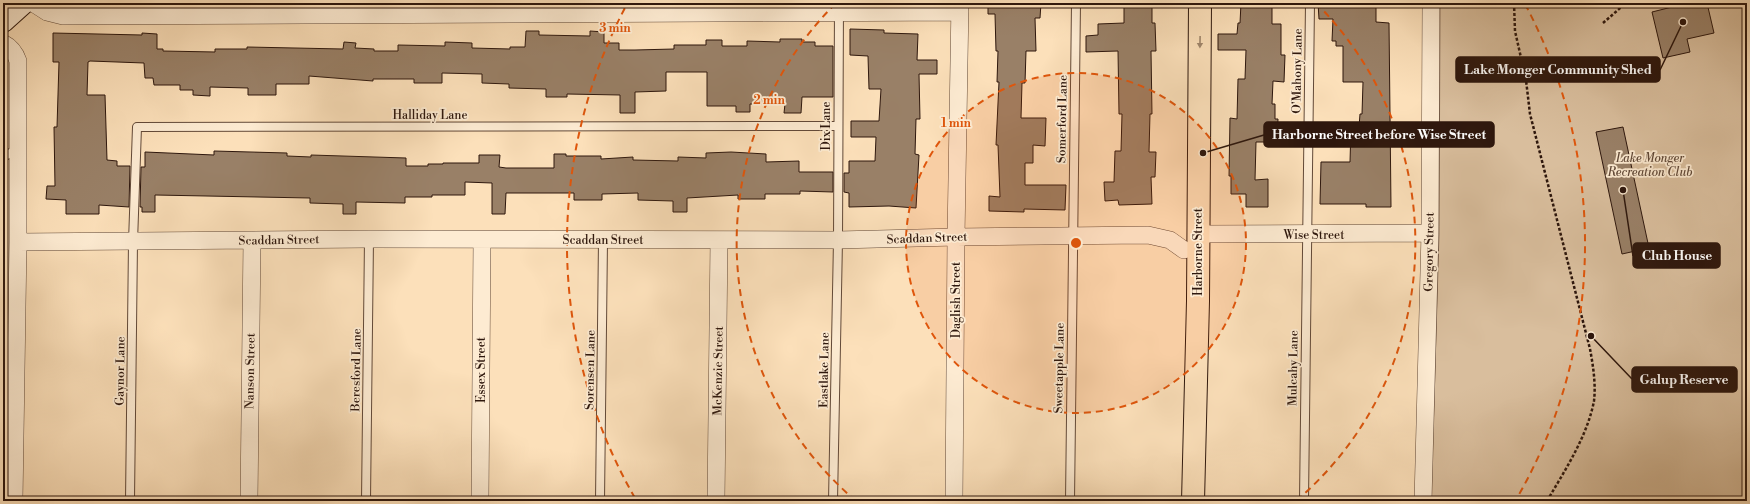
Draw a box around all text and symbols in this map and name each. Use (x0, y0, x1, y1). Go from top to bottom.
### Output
text: 3 min (599, 21, 631, 36)
street label: O'Mahony Lane (1289, 28, 1306, 114)
one-way arrow (1197, 36, 1203, 49)
callout: Lake Monger Community Shed (1456, 57, 1660, 82)
text: Lake Monger Community Shed (1464, 62, 1652, 78)
street label: Somerford Lane (1054, 75, 1071, 163)
text: 2 min (753, 93, 785, 108)
street label: Dix Lane (819, 101, 834, 151)
street label: Halliday Lane (392, 108, 468, 123)
text: 1 min (941, 116, 972, 131)
callout: Harborne Street before Wise Street (1264, 122, 1494, 147)
text: Harborne Street before Wise Street (1272, 127, 1487, 143)
park label: Lake Monger Recreation Club (1606, 151, 1693, 180)
street label: Harborne Street (1191, 207, 1206, 296)
street label: Gregory Street (1421, 211, 1438, 292)
street label: Wise Street (1283, 228, 1345, 243)
street label: Scaddan Street (886, 230, 968, 247)
street label: Scaddan Street (238, 232, 320, 249)
street label: Scaddan Street (563, 233, 644, 248)
centre of rings (1069, 236, 1083, 250)
callout: Club House (1633, 243, 1720, 268)
text: Club House (1642, 248, 1712, 264)
street label: Daglish Street (949, 261, 964, 338)
street label: Sweetapple Lane (1051, 323, 1068, 414)
street label: McKenzie Street (710, 325, 727, 416)
street label: Beresford Lane (348, 328, 365, 413)
street label: Sorensen Lane (582, 330, 599, 410)
street label: Mulcahy Lane (1285, 330, 1302, 406)
street label: Nanson Street (242, 332, 259, 409)
street label: Eastlake Lane (816, 332, 833, 408)
street label: Gaynor Lane (112, 336, 129, 406)
street label: Essex Street (474, 336, 489, 403)
callout: Galup Reserve (1632, 367, 1737, 392)
text: Galup Reserve (1639, 372, 1729, 388)

